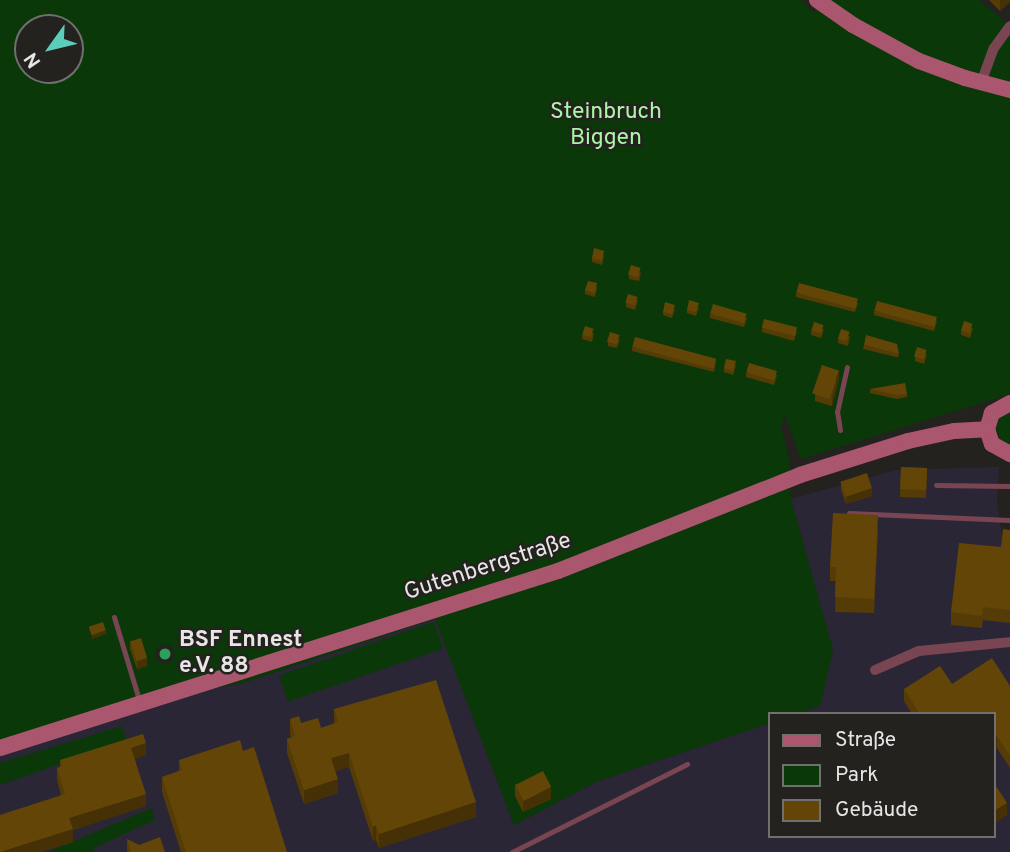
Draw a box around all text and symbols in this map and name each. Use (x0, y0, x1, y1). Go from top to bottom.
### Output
north arrow (14, 14, 84, 84)
text: N (19, 47, 47, 72)
park label: Steinbruch Biggen (550, 99, 662, 153)
street label: Gutenbergstraße (401, 528, 575, 608)
place label: BSF Ennest e.V. 88 (179, 627, 302, 681)
marker: BSF Ennest e.V. 88 (157, 646, 173, 662)
legend (768, 712, 996, 838)
text: Straße (835, 727, 896, 754)
text: Park (835, 762, 878, 789)
text: Gebäude (835, 797, 918, 824)

